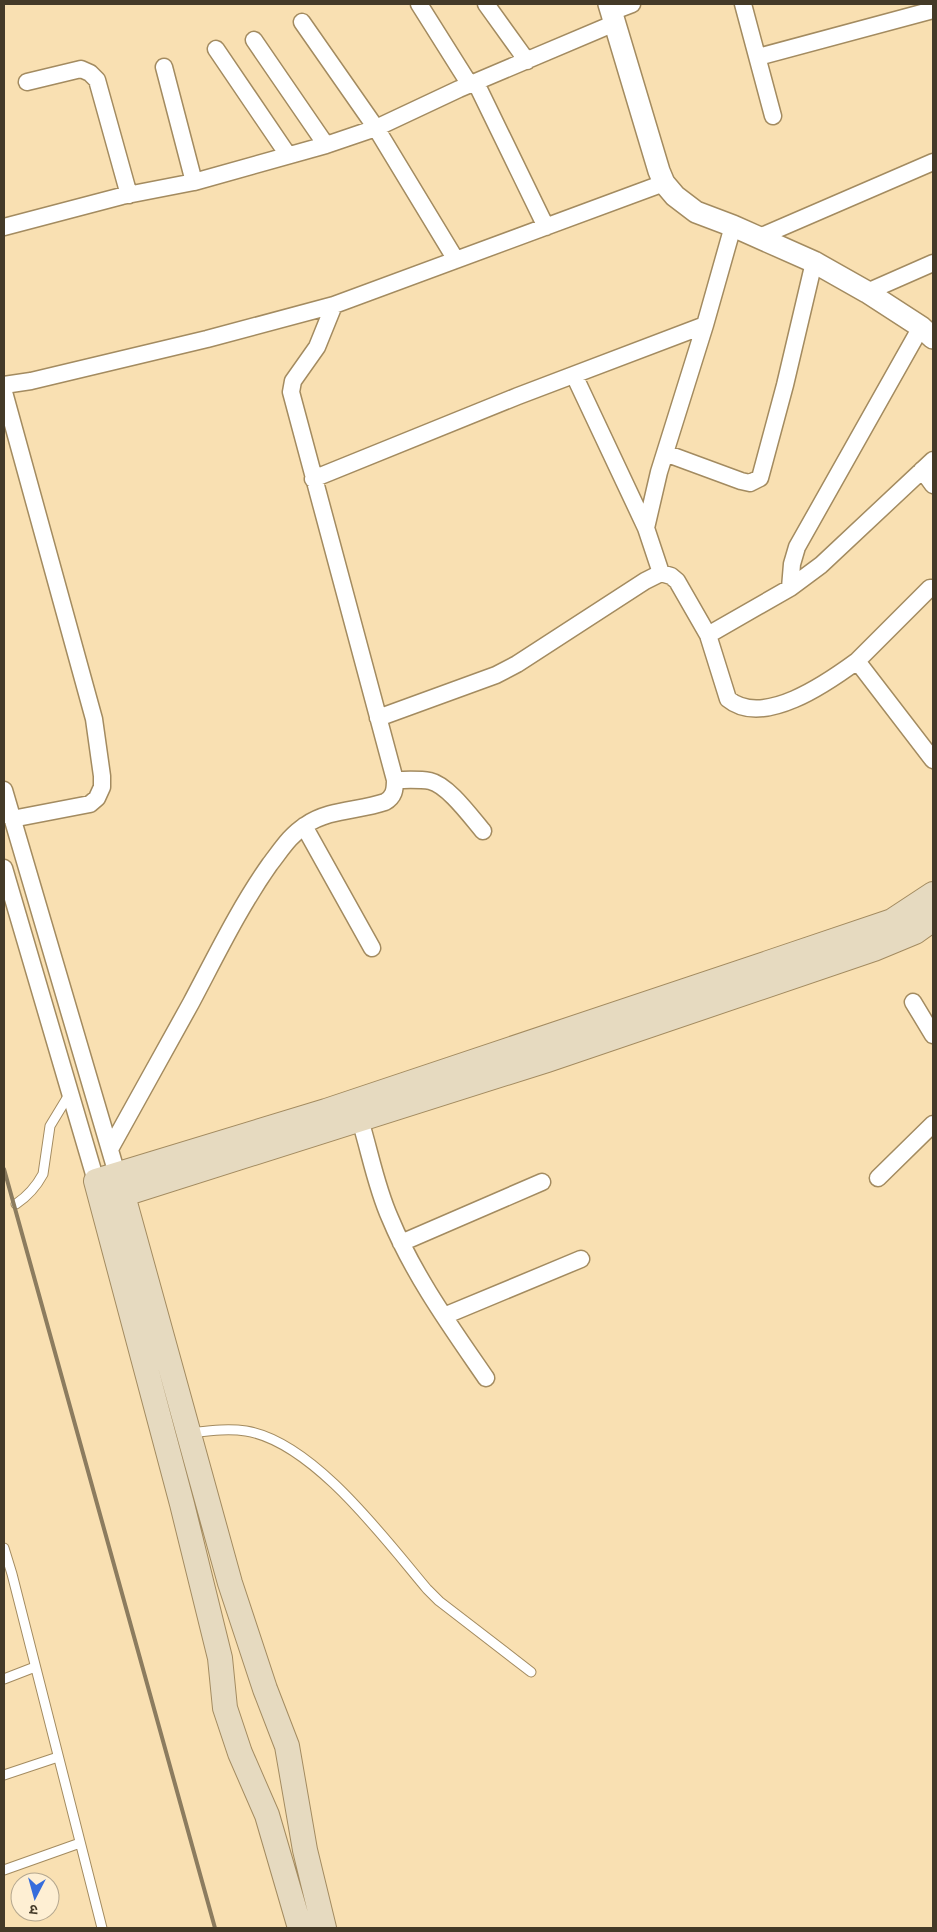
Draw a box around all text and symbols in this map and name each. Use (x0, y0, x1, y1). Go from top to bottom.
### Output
north arrow (10, 1872, 60, 1922)
text: उ (28, 1900, 39, 1918)

